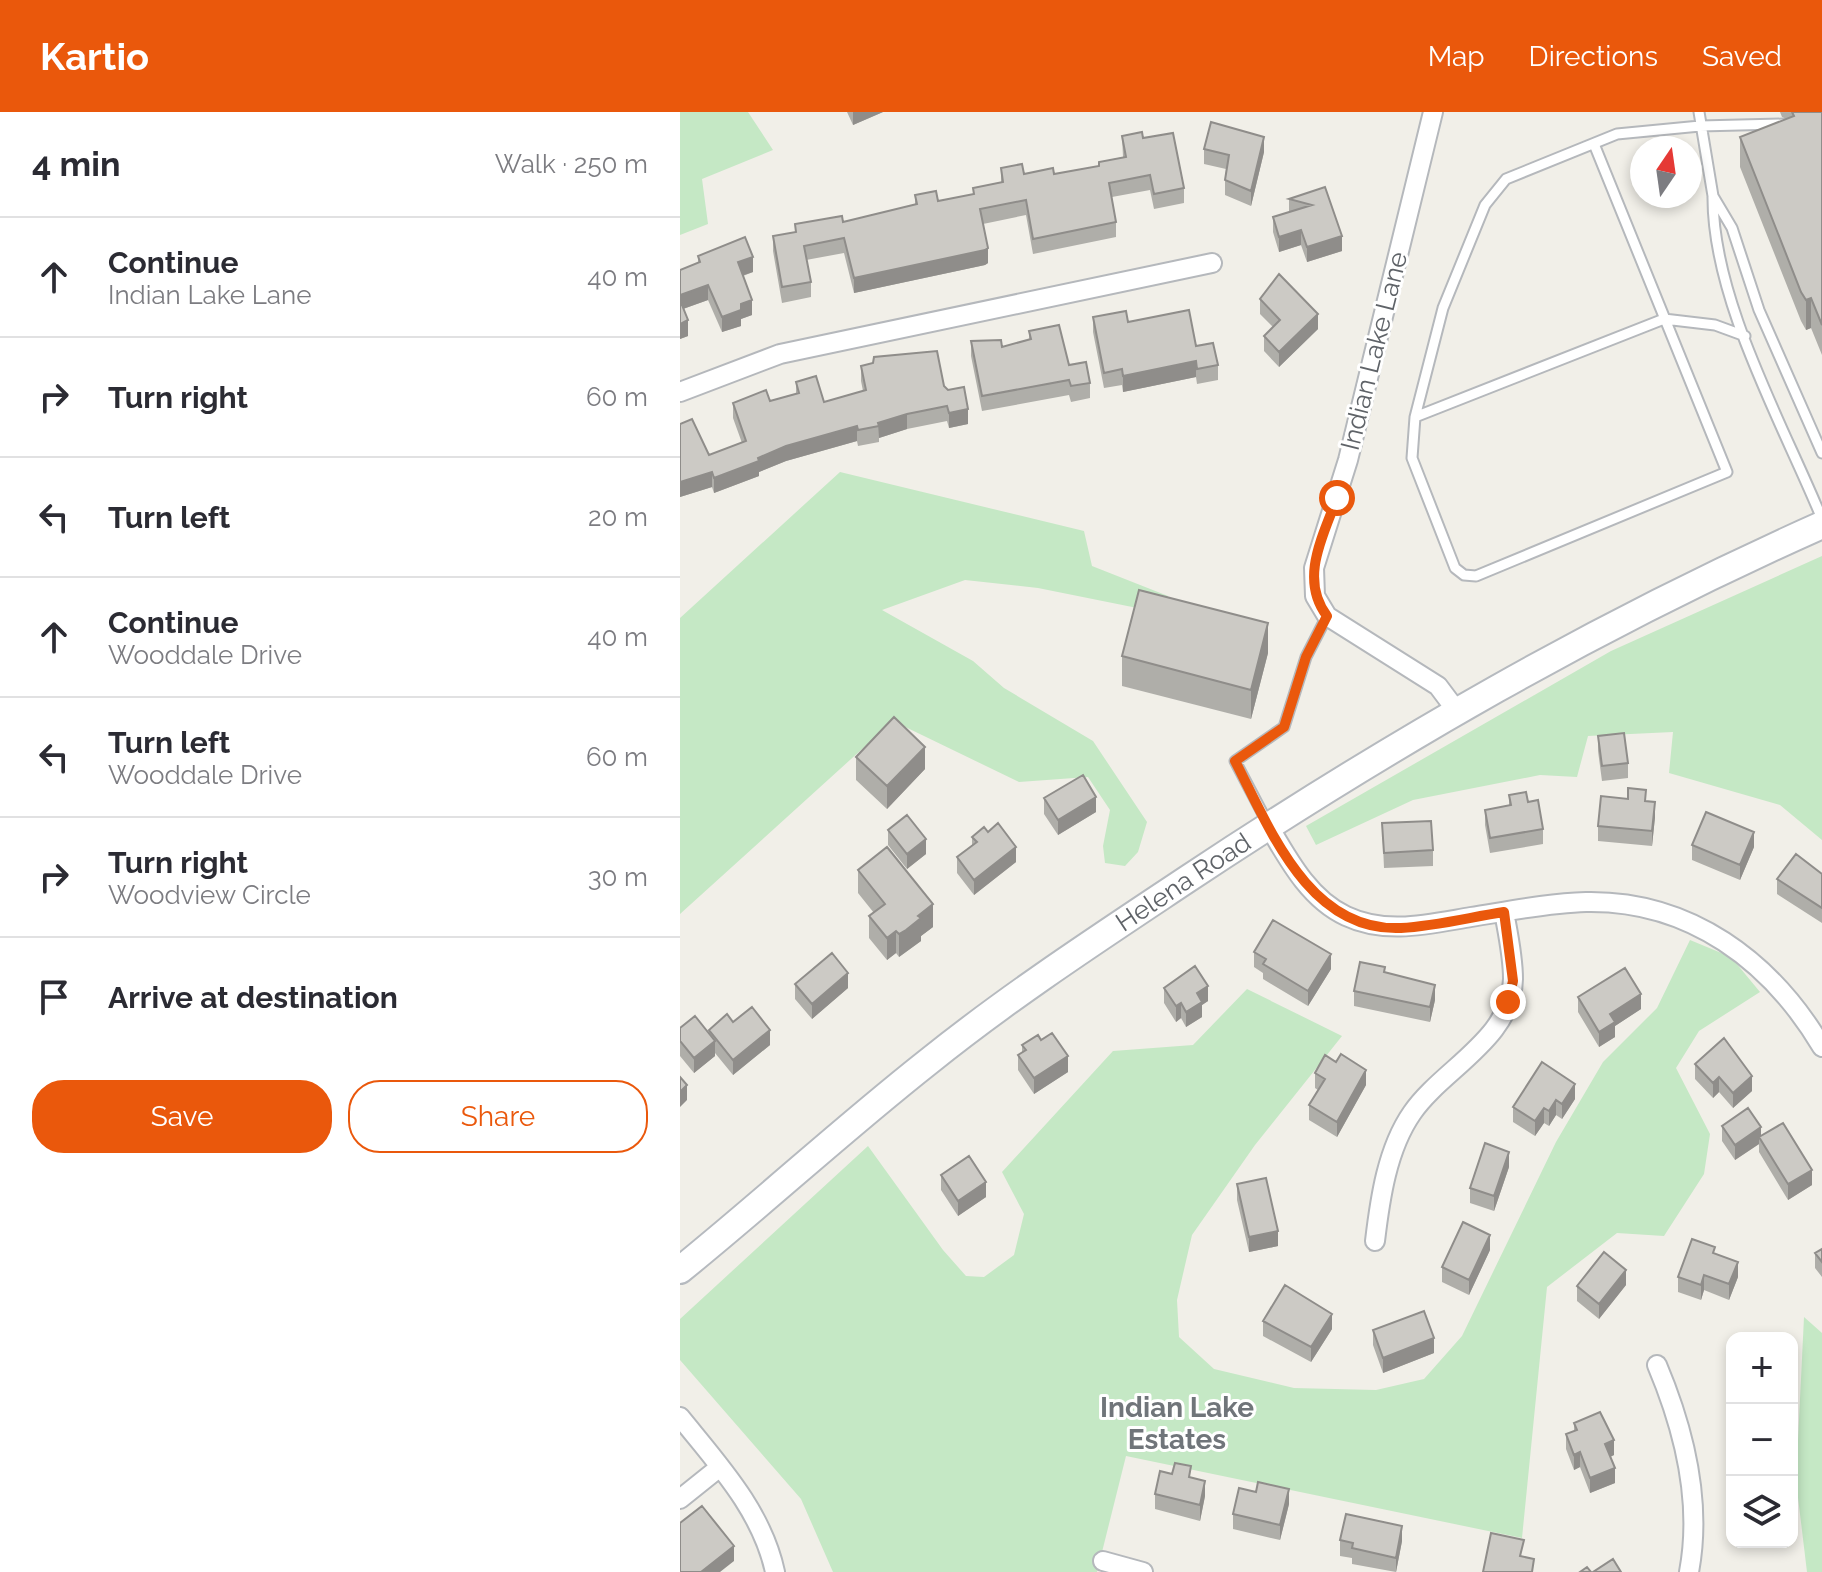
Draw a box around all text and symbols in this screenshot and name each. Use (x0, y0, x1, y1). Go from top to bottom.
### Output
text: Kartio (40, 34, 149, 79)
text: Map (1428, 40, 1485, 73)
text: Directions (1529, 40, 1658, 73)
text: Saved (1702, 40, 1782, 73)
north arrow (1630, 136, 1702, 208)
text: 4 min (32, 144, 120, 184)
text: Walk · 250 m (495, 149, 648, 179)
text: Continue (108, 245, 239, 280)
street label: Indian Lake Lane (1335, 249, 1413, 453)
icon: ahead (32, 255, 76, 299)
text: 40 m (587, 262, 648, 292)
text: Indian Lake Lane (108, 280, 311, 310)
icon: right (32, 375, 76, 419)
text: Turn right (108, 380, 248, 415)
text: 60 m (586, 382, 648, 412)
route start (1319, 480, 1355, 516)
icon: left (32, 495, 76, 539)
text: Turn left (108, 500, 230, 535)
text: 20 m (588, 502, 648, 532)
text: Continue (108, 605, 239, 640)
icon: ahead (32, 615, 76, 659)
text: 40 m (587, 622, 648, 652)
text: Wooddale Drive (108, 640, 302, 670)
text: Turn left (108, 725, 230, 760)
icon: left (32, 735, 76, 779)
text: 60 m (586, 742, 648, 772)
text: Wooddale Drive (108, 760, 302, 790)
street label: Helena Road (1110, 827, 1256, 937)
text: Turn right (108, 845, 248, 880)
icon: right (32, 855, 76, 899)
text: 30 m (588, 862, 648, 892)
text: Woodview Circle (108, 880, 311, 910)
icon: arrive (32, 975, 76, 1019)
text: Arrive at destination (108, 980, 398, 1015)
route end (1490, 984, 1526, 1020)
button: Save (32, 1080, 332, 1153)
button: Share (348, 1080, 648, 1153)
map controls (1726, 1332, 1798, 1548)
button: + (1726, 1332, 1798, 1404)
district label: Indian Lake Estates (1100, 1391, 1254, 1456)
button: − (1726, 1404, 1798, 1476)
button: layers (1726, 1476, 1798, 1548)

